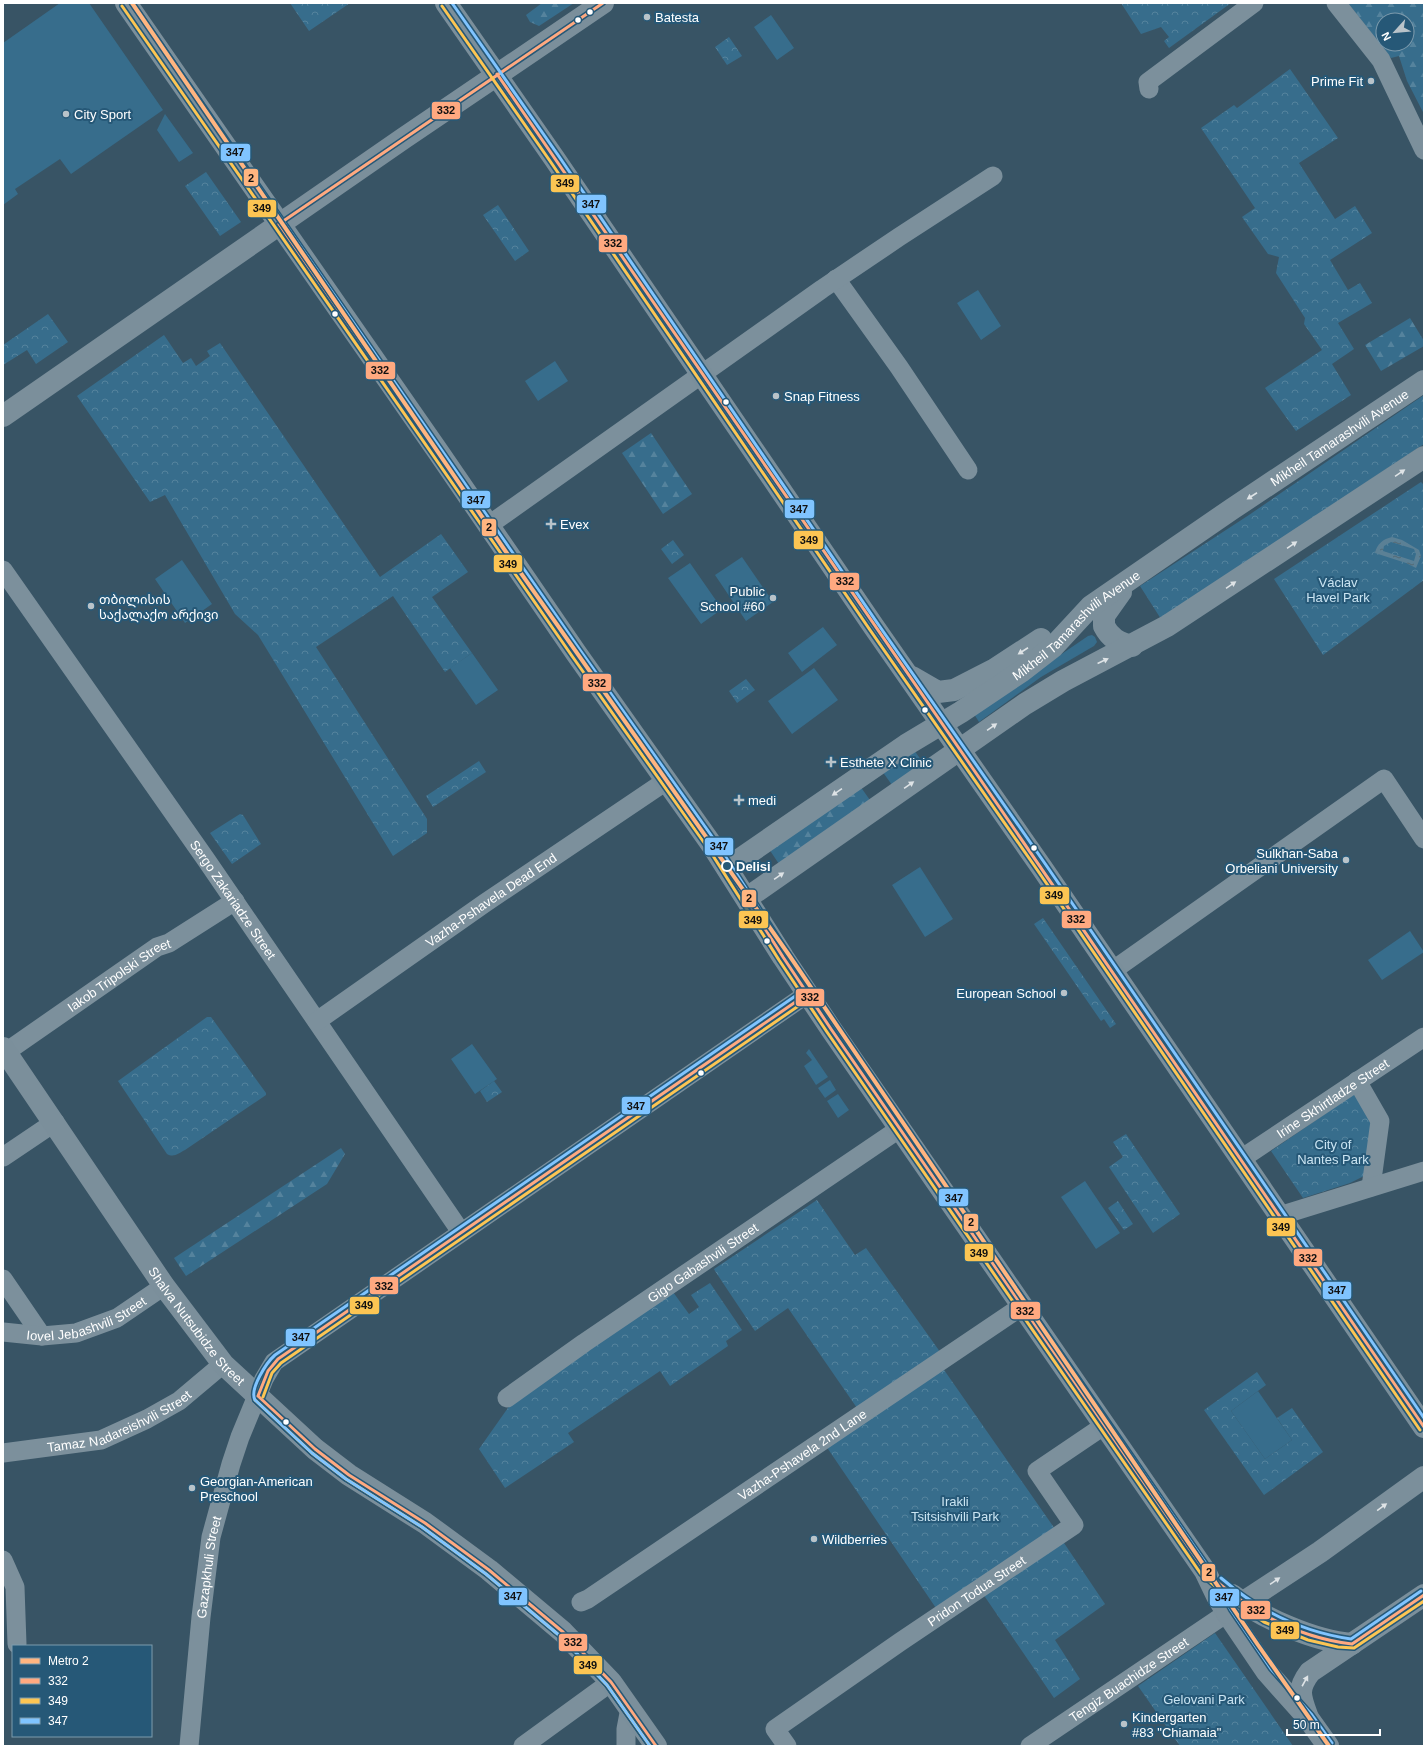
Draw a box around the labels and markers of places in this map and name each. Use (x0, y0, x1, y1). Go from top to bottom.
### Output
unlabelled marker (585, 7, 595, 17)
place label: Batesta (655, 10, 700, 25)
marker: Batesta (642, 12, 652, 22)
unlabelled marker (573, 15, 583, 25)
place label: Prime Fit (1311, 74, 1363, 89)
marker: Prime Fit (1366, 76, 1376, 86)
place label: City Sport (74, 107, 131, 122)
marker: City Sport (61, 109, 71, 119)
unlabelled marker (330, 309, 340, 319)
place label: Snap Fitness (784, 389, 860, 404)
marker: Snap Fitness (771, 391, 781, 401)
unlabelled marker (721, 397, 731, 407)
place label: Evex (560, 517, 589, 532)
marker: Evex (545, 518, 557, 530)
place label: Public School #60 (700, 584, 765, 614)
place label: თბილისის საქალაქო არქივი (99, 592, 219, 623)
marker: Public School #60 (768, 593, 778, 603)
marker: თბილისის საქალაქო არქივი (86, 601, 96, 611)
unlabelled marker (920, 705, 930, 715)
place label: Esthete X Clinic (840, 755, 932, 770)
marker: Esthete X Clinic (825, 756, 837, 768)
place label: medi (748, 793, 776, 808)
marker: medi (733, 794, 745, 806)
unlabelled marker (1029, 843, 1039, 853)
place label: Sulkhan-Saba Orbeliani University (1225, 846, 1339, 876)
marker: Sulkhan-Saba Orbeliani University (1341, 855, 1351, 865)
place label: Delisi (736, 859, 771, 874)
marker: Delisi (721, 860, 733, 872)
unlabelled marker (762, 936, 772, 946)
place label: European School (956, 986, 1056, 1001)
marker: European School (1059, 988, 1069, 998)
unlabelled marker (696, 1068, 706, 1078)
unlabelled marker (281, 1417, 291, 1427)
place label: Georgian-American Preschool (200, 1474, 313, 1504)
marker: Georgian-American Preschool (187, 1483, 197, 1493)
place label: Wildberries (822, 1532, 888, 1547)
marker: Wildberries (809, 1534, 819, 1544)
unlabelled marker (1292, 1693, 1302, 1703)
place label: Kindergarten #83 "Chiamaia" (1132, 1710, 1222, 1740)
marker: Kindergarten #83 "Chiamaia" (1119, 1719, 1129, 1729)

